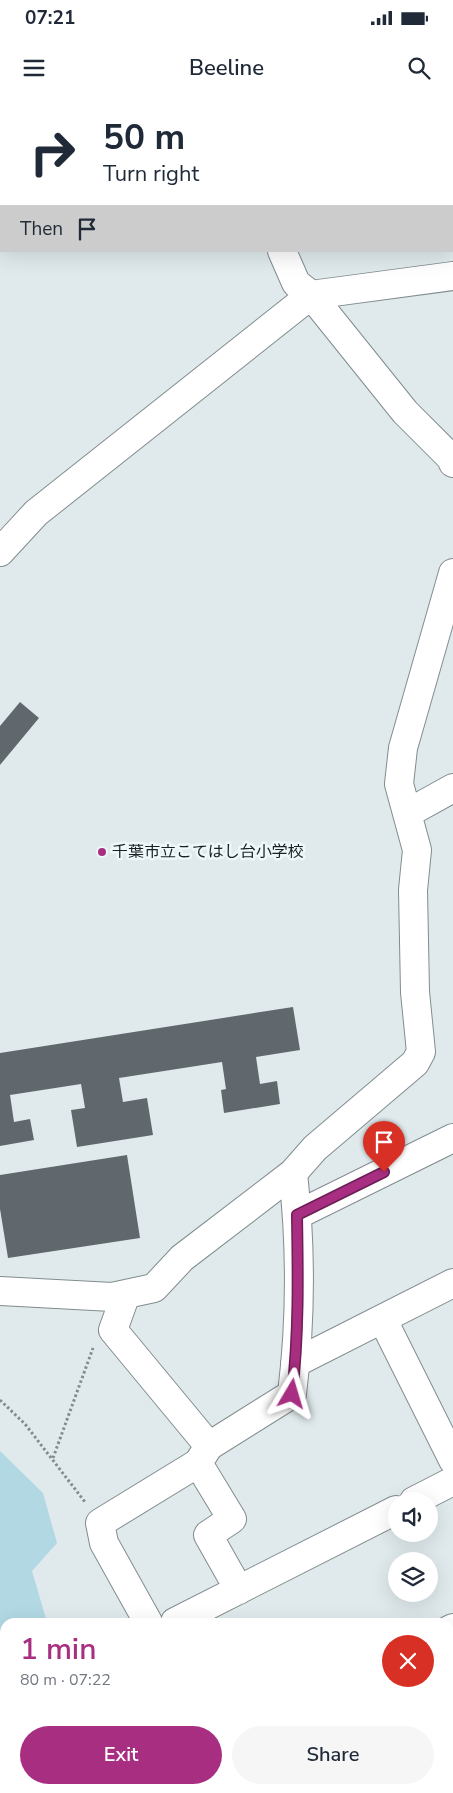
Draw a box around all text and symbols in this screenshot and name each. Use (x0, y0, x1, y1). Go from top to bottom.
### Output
text: 07:21 (25, 5, 75, 31)
text: Beeline (189, 53, 264, 83)
icon: menu (20, 54, 48, 82)
icon: search (405, 54, 433, 82)
text: 50 m (103, 114, 185, 161)
icon: right (20, 120, 85, 185)
text: Turn right (103, 159, 199, 189)
icon: arrive (73, 215, 101, 243)
text: Then (20, 216, 63, 242)
place label: 千葉市立こてはし台小学校 (112, 841, 304, 863)
marker: 千葉市立こてはし台小学校 (96, 846, 108, 858)
pin (363, 1121, 405, 1172)
icon: arrive (370, 1128, 398, 1156)
position arrow (265, 1367, 317, 1419)
map controls (388, 1492, 438, 1602)
button: sound (388, 1492, 438, 1542)
button: layers (388, 1552, 438, 1602)
text: 1 min (20, 1629, 96, 1670)
button: close (382, 1635, 434, 1687)
text: 80 m · 07:22 (20, 1669, 111, 1691)
button: Exit (20, 1726, 222, 1784)
button: Share (232, 1726, 434, 1784)

